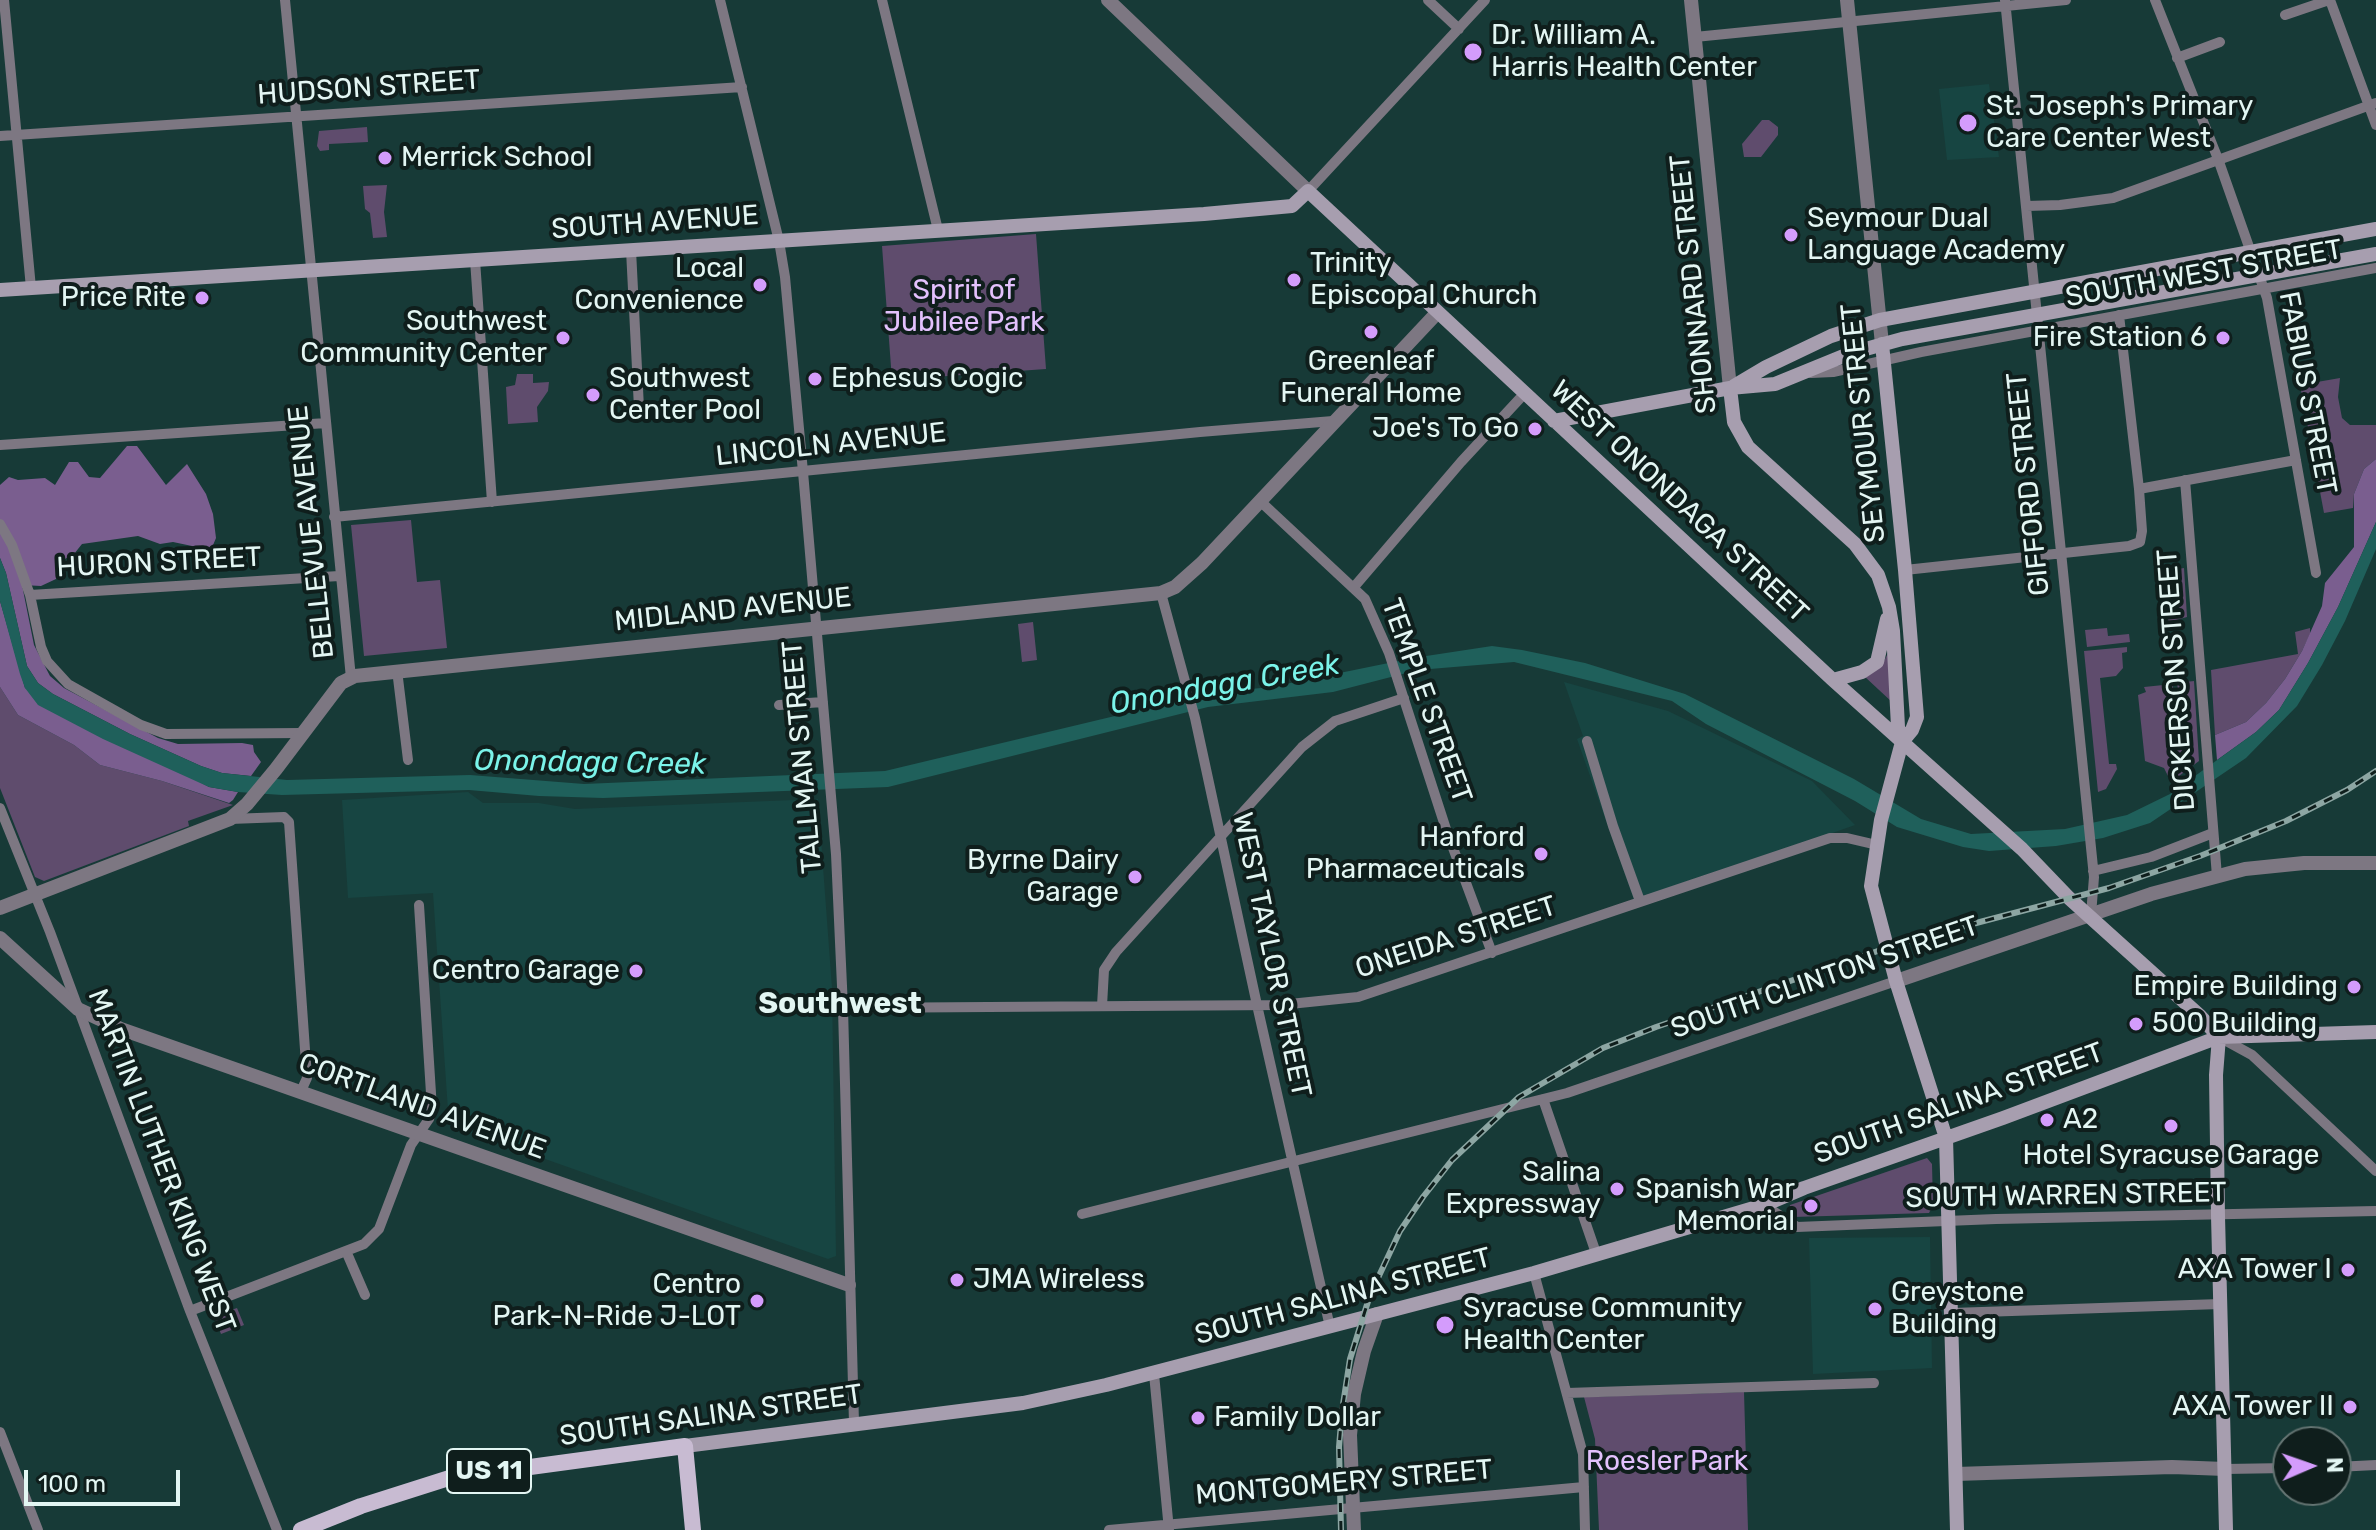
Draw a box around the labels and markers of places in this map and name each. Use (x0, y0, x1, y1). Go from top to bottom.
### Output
place label: Dr. William A. Harris Health Center (1491, 19, 1757, 85)
marker: Dr. William A. Harris Health Center (1462, 41, 1484, 63)
place label: St. Joseph's Primary Care Center West (1986, 90, 2253, 156)
marker: St. Joseph's Primary Care Center West (1957, 112, 1979, 134)
place label: Merrick School (401, 141, 593, 175)
marker: Merrick School (376, 149, 394, 167)
place label: Seymour Dual Language Academy (1807, 202, 2065, 268)
marker: Seymour Dual Language Academy (1782, 226, 1800, 244)
place label: Trinity Episcopal Church (1310, 247, 1537, 313)
place label: Local Convenience (575, 252, 744, 318)
marker: Trinity Episcopal Church (1285, 271, 1303, 289)
marker: Local Convenience (751, 276, 769, 294)
place label: Price Rite (61, 281, 186, 315)
marker: Price Rite (193, 289, 211, 307)
place label: Southwest Community Center (300, 305, 547, 371)
place label: Fire Station 6 (2033, 321, 2207, 355)
marker: Greenleaf Funeral Home (1362, 323, 1380, 341)
marker: Southwest Community Center (554, 329, 572, 347)
marker: Fire Station 6 (2214, 329, 2232, 347)
place label: Greenleaf Funeral Home (1280, 345, 1462, 411)
place label: Southwest Center Pool (609, 362, 761, 428)
place label: Ephesus Cogic (831, 362, 1023, 396)
marker: Ephesus Cogic (806, 370, 824, 388)
marker: Southwest Center Pool (584, 386, 602, 404)
place label: Joe's To Go (1372, 412, 1519, 446)
marker: Joe's To Go (1526, 420, 1544, 438)
place label: Hanford Pharmaceuticals (1306, 821, 1525, 887)
place label: Byrne Dairy Garage (967, 844, 1119, 910)
marker: Hanford Pharmaceuticals (1532, 845, 1550, 863)
marker: Byrne Dairy Garage (1126, 868, 1144, 886)
place label: Centro Garage (432, 954, 620, 988)
marker: Centro Garage (627, 962, 645, 980)
place label: Empire Building (2134, 970, 2338, 1004)
marker: Empire Building (2345, 978, 2363, 996)
place label: 500 Building (2152, 1007, 2317, 1041)
marker: 500 Building (2127, 1015, 2145, 1033)
place label: A2 (2063, 1103, 2098, 1137)
marker: A2 (2038, 1111, 2056, 1129)
marker: Hotel Syracuse Garage (2162, 1117, 2180, 1135)
place label: Hotel Syracuse Garage (2023, 1139, 2319, 1173)
place label: Salina Expressway (1445, 1156, 1601, 1222)
place label: Spanish War Memorial (1636, 1173, 1795, 1239)
marker: Salina Expressway (1608, 1180, 1626, 1198)
marker: Spanish War Memorial (1802, 1197, 1820, 1215)
place label: AXA Tower I (2178, 1253, 2332, 1287)
marker: AXA Tower I (2339, 1261, 2357, 1279)
place label: JMA Wireless (973, 1263, 1145, 1297)
place label: Centro Park-N-Ride J-LOT (493, 1268, 741, 1334)
marker: JMA Wireless (948, 1271, 966, 1289)
place label: Greystone Building (1891, 1276, 2025, 1342)
marker: Centro Park-N-Ride J-LOT (748, 1292, 766, 1310)
place label: Syracuse Community Health Center (1463, 1292, 1742, 1358)
marker: Greystone Building (1866, 1300, 1884, 1318)
marker: Syracuse Community Health Center (1434, 1314, 1456, 1336)
place label: AXA Tower II (2172, 1390, 2334, 1424)
marker: AXA Tower II (2341, 1398, 2359, 1416)
place label: Family Dollar (1214, 1401, 1381, 1435)
marker: Family Dollar (1189, 1409, 1207, 1427)

